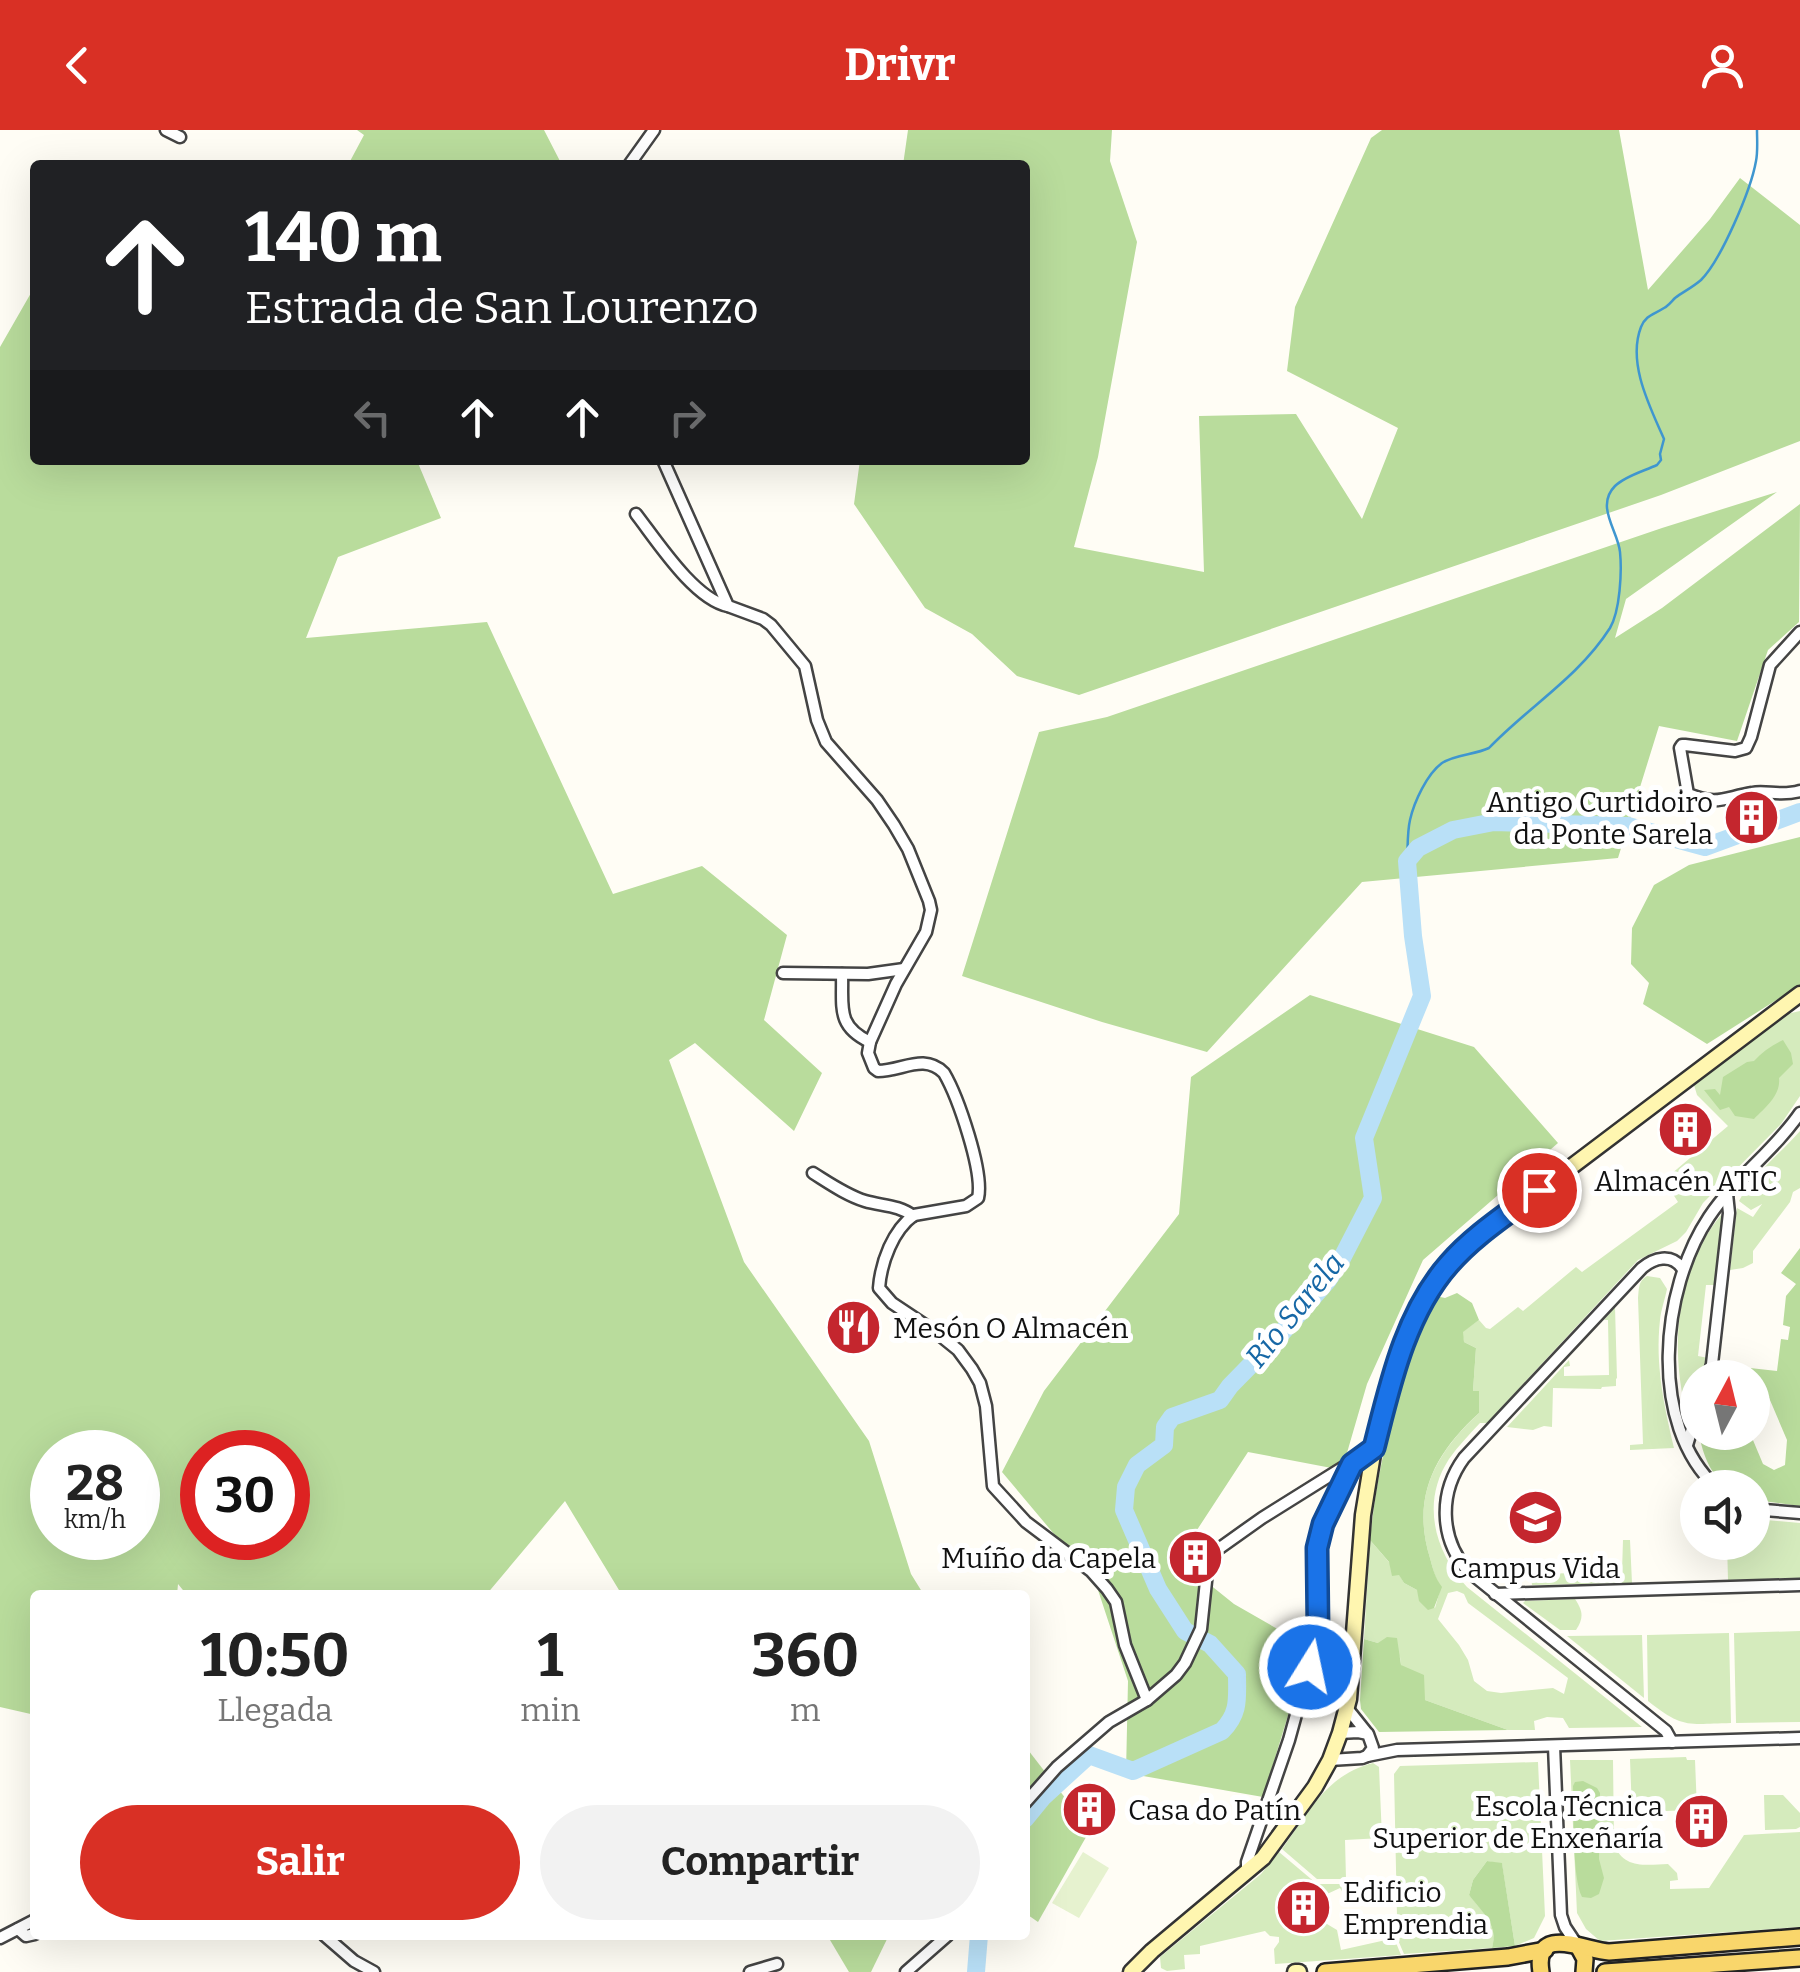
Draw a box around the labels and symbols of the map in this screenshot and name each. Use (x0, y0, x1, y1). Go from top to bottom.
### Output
place label: Antigo Curtidoiro da Ponte Sarela (1486, 786, 1713, 851)
building icon: Antigo Curtidoiro da Ponte Sarela (1722, 788, 1782, 848)
building icon: Almacén ATIC (1656, 1100, 1716, 1160)
pin (1497, 1148, 1582, 1233)
place label: Almacén ATIC (1594, 1165, 1778, 1198)
water label: Río Sarela (1238, 1246, 1352, 1374)
restaurant icon: Mesón O Almacén (824, 1298, 884, 1358)
place label: Mesón O Almacén (893, 1312, 1129, 1345)
north arrow (1680, 1360, 1770, 1450)
speed limit sign: 30 (180, 1430, 310, 1560)
school or university icon: Campus Vida (1505, 1487, 1565, 1547)
building icon: Muíño da Capela (1165, 1528, 1225, 1588)
place label: Muíño da Capela (941, 1542, 1156, 1575)
place label: Campus Vida (1450, 1552, 1620, 1585)
position arrow (1258, 1615, 1362, 1719)
building icon: Casa do Patín (1059, 1780, 1119, 1840)
place label: Escola Técnica Superior de Enxeñaría (1372, 1790, 1663, 1855)
building icon: Escola Técnica Superior de Enxeñaría (1672, 1792, 1732, 1852)
place label: Casa do Patín (1128, 1794, 1301, 1827)
place label: Edificio Emprendia (1343, 1876, 1488, 1941)
building icon: Edificio Emprendia (1274, 1878, 1334, 1938)

